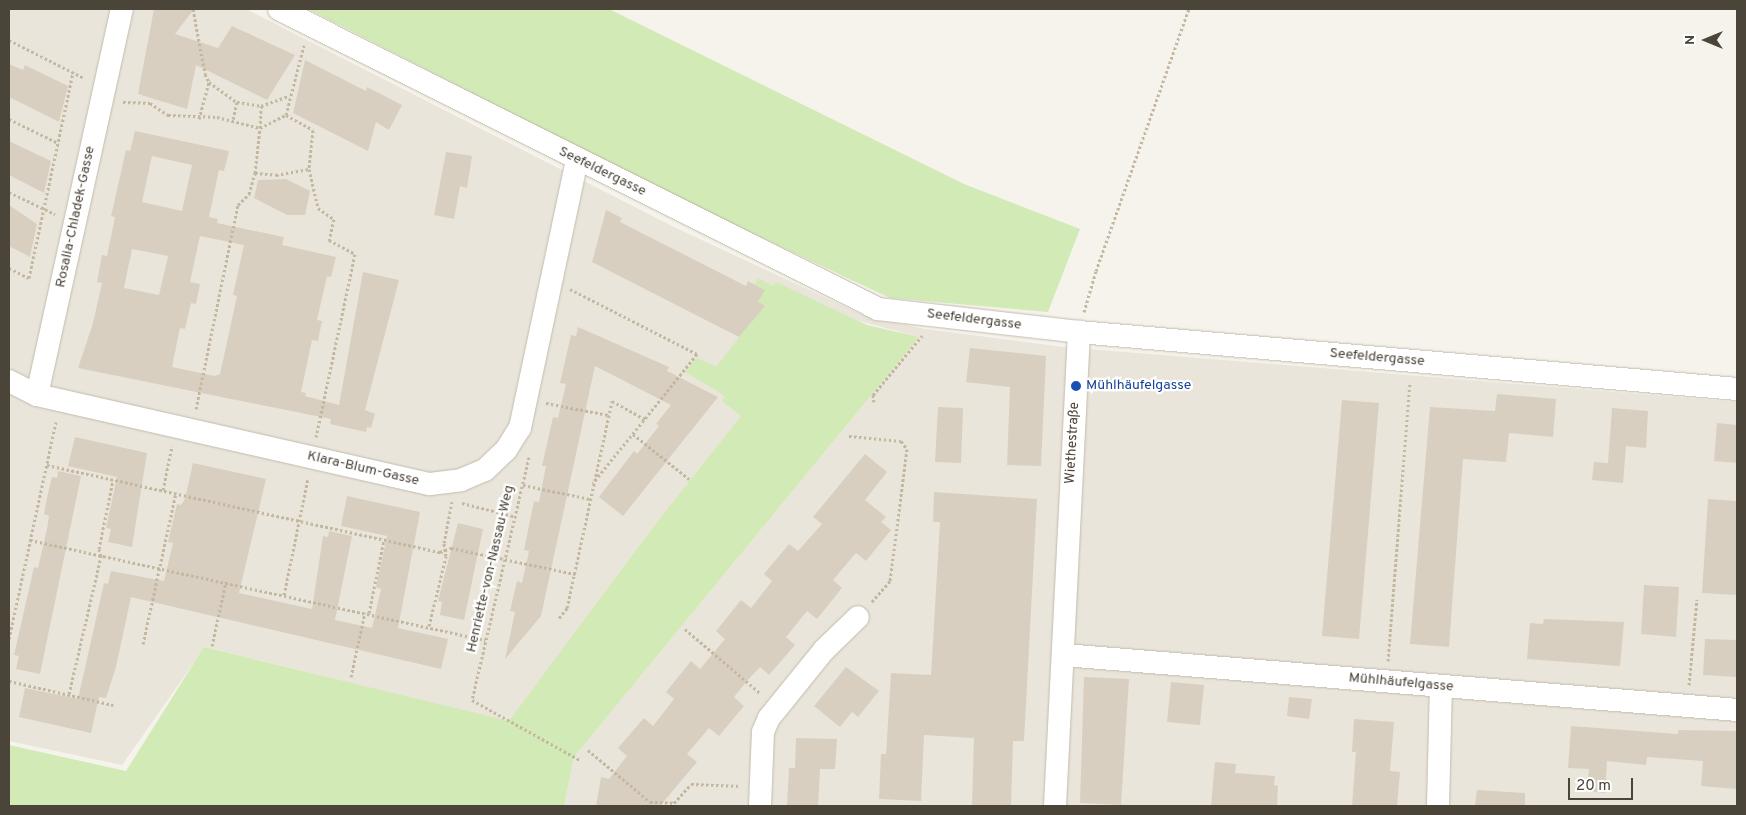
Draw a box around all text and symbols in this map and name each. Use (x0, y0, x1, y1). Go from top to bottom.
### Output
north arrow (1681, 15, 1731, 65)
text: N (1682, 35, 1699, 45)
street label: Seefeldergasse (556, 144, 648, 200)
street label: Rosalia-Chladek-Gasse (53, 145, 99, 289)
street label: Seefeldergasse (926, 306, 1022, 334)
street label: Seefeldergasse (1329, 345, 1425, 371)
place label: Mühlhäufelgasse (1086, 378, 1191, 394)
marker: Mühlhäufelgasse (1070, 380, 1082, 392)
street label: Wiethestraße (1062, 402, 1084, 484)
street label: Klara-Blum-Gasse (305, 448, 421, 490)
street label: Henriette-von-Nassau-Weg (464, 484, 518, 654)
street label: Mühlhäufelgasse (1348, 670, 1454, 696)
scale bar (1571, 768, 1636, 800)
text: 20 m (1576, 777, 1611, 796)

